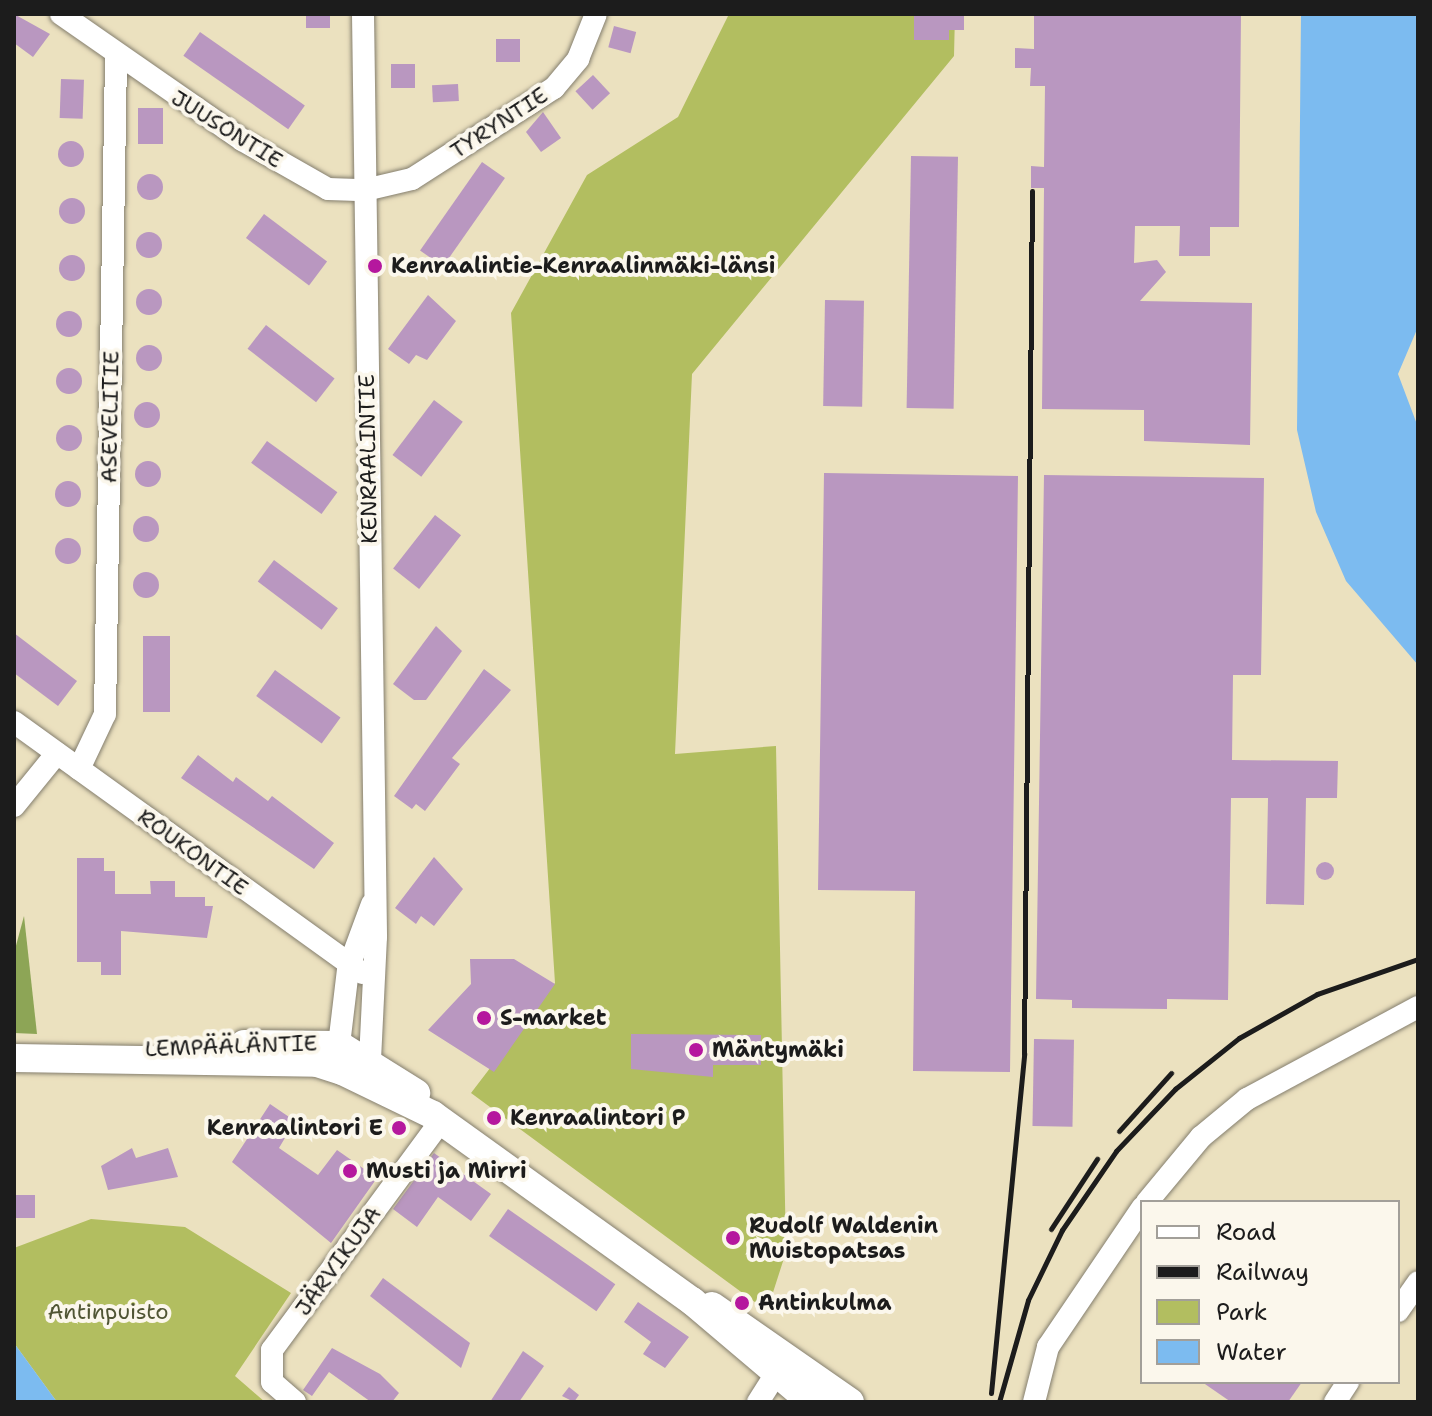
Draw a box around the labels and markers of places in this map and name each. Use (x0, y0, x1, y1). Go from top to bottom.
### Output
place label: Kenraalintie-Kenraalinmäki-länsi (391, 253, 776, 279)
marker: Kenraalintie-Kenraalinmäki-länsi (366, 257, 384, 275)
place label: S-market (500, 1005, 606, 1031)
marker: S-market (475, 1009, 493, 1027)
place label: Mäntymäki (712, 1037, 844, 1063)
marker: Mäntymäki (687, 1041, 705, 1059)
place label: Kenraalintori P (510, 1105, 685, 1131)
marker: Kenraalintori P (485, 1109, 503, 1127)
place label: Kenraalintori E (207, 1115, 383, 1141)
marker: Kenraalintori E (390, 1119, 408, 1137)
place label: Musti ja Mirri (366, 1158, 527, 1184)
marker: Musti ja Mirri (341, 1162, 359, 1180)
place label: Rudolf Waldenin Muistopatsas (749, 1212, 938, 1264)
marker: Rudolf Waldenin Muistopatsas (724, 1229, 742, 1247)
place label: Antinkulma (758, 1290, 891, 1316)
marker: Antinkulma (733, 1294, 751, 1312)

